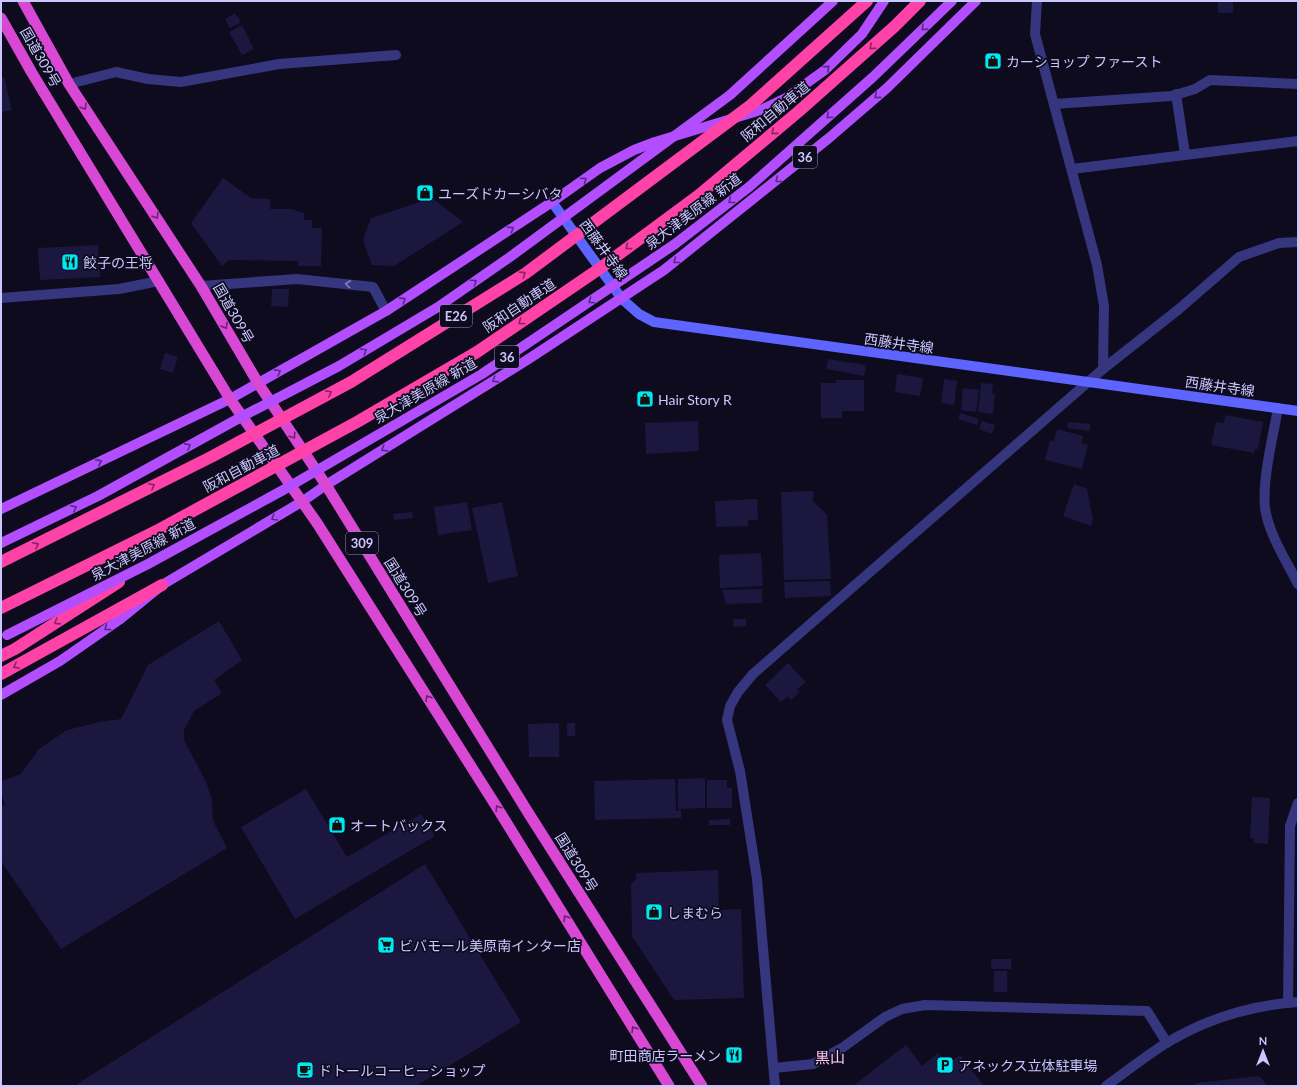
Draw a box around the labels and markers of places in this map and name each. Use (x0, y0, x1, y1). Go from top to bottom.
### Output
shop icon: カーショップ ファースト (983, 51, 1003, 71)
place label: カーショップ ファースト (1006, 53, 1163, 70)
shop icon: ユーズドカーシバタ (415, 183, 435, 203)
place label: ユーズドカーシバタ (438, 185, 563, 202)
restaurant icon: 餃子の王将 (60, 252, 80, 272)
place label: 餃子の王将 (83, 254, 153, 271)
shop icon: Hair Story R (635, 389, 655, 409)
place label: Hair Story R (658, 391, 732, 408)
shop icon: オートバックス (327, 815, 347, 835)
place label: オートバックス (350, 817, 448, 834)
shop icon: しまむら (644, 902, 664, 922)
place label: しまむら (667, 904, 723, 921)
supermarket icon: ビバモール美原南インター店 (376, 935, 396, 955)
place label: ビバモール美原南インター店 (399, 937, 581, 954)
restaurant icon: 町田商店ラーメン (724, 1045, 744, 1065)
place label: 町田商店ラーメン (610, 1047, 721, 1064)
parking icon: アネックス立体駐車場 (935, 1055, 955, 1075)
place label: アネックス立体駐車場 (958, 1057, 1098, 1074)
cafe icon: ドトールコーヒーショップ (295, 1060, 315, 1080)
place label: ドトールコーヒーショップ (318, 1062, 485, 1079)

